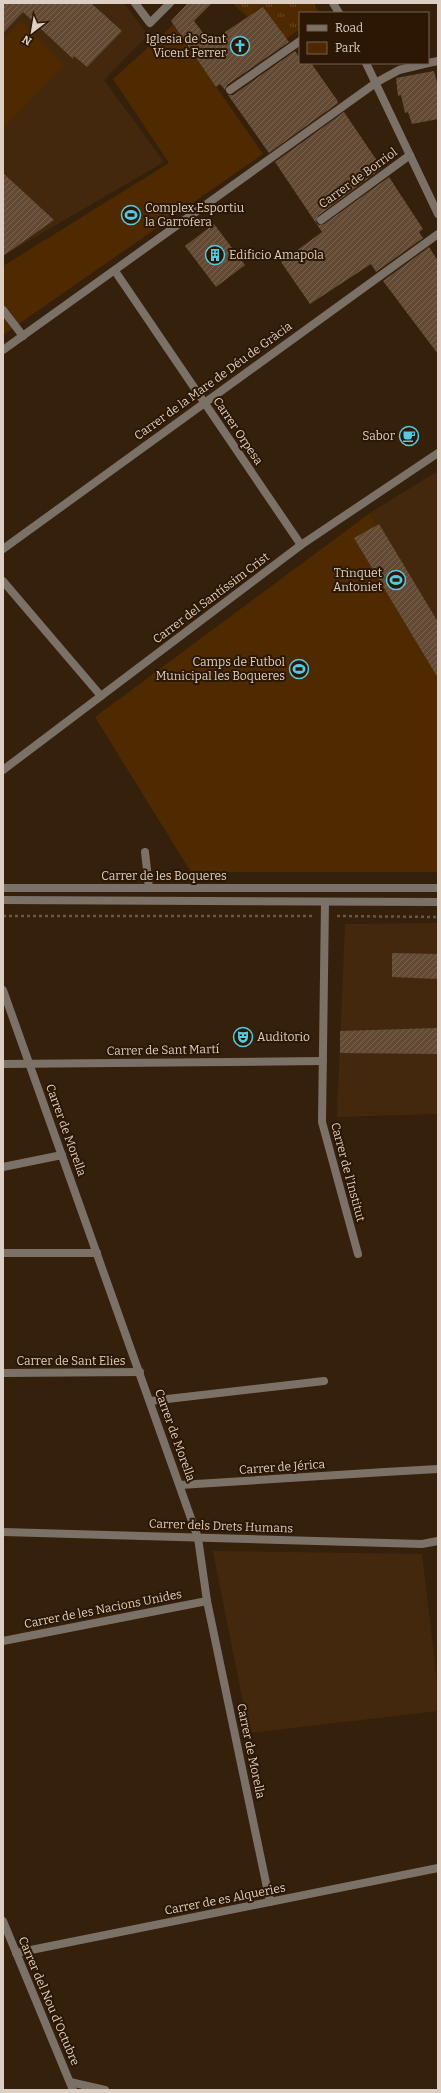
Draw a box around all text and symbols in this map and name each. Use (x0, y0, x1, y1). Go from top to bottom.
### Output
north arrow (12, 12, 52, 52)
legend (299, 12, 429, 64)
text: Road (335, 21, 363, 35)
text: N (20, 32, 34, 48)
place label: Iglesia de Sant Vicent Ferrer (146, 32, 227, 60)
church icon: Iglesia de Sant Vicent Ferrer (229, 35, 251, 57)
text: Park (335, 41, 361, 55)
street label: Carrer de Borriol (316, 145, 400, 211)
place label: Complex Esportiu la Garrofera (145, 201, 245, 229)
sports icon: Complex Esportiu la Garrofera (120, 204, 142, 226)
building icon: Edificio Amapola (204, 244, 226, 266)
place label: Edificio Amapola (229, 248, 324, 262)
street label: Carrer de la Mare de Déu de Gràcia (131, 319, 295, 443)
street label: Carrer Orpesa (210, 395, 266, 468)
cafe icon: Sabor (398, 425, 420, 447)
place label: Sabor (362, 429, 396, 443)
street label: Carrer del Santíssim Crist (150, 549, 272, 646)
place label: Trinquet Antoniet (333, 566, 383, 594)
sports icon: Trinquet Antoniet (385, 569, 407, 591)
place label: Camps de Futbol Municipal les Boqueres (156, 655, 286, 683)
sports icon: Camps de Futbol Municipal les Boqueres (288, 658, 310, 680)
street label: Carrer de les Boqueres (101, 869, 227, 883)
theatre icon: Auditorio (232, 1026, 254, 1048)
place label: Auditorio (257, 1030, 310, 1044)
street label: Carrer de Sant Martí (107, 1042, 220, 1058)
street label: Carrer de Morella (43, 1082, 89, 1178)
street label: Carrer de l'Institut (328, 1121, 368, 1224)
street label: Carrer de Sant Elies (16, 1354, 126, 1368)
street label: Carrer de Morella (152, 1387, 198, 1483)
street label: Carrer de Jérica (239, 1457, 326, 1477)
street label: Carrer dels Drets Humans (149, 1516, 294, 1536)
street label: Carrer de les Nacions Unides (23, 1587, 183, 1631)
street label: Carrer de Morella (234, 1702, 268, 1800)
street label: Carrer de es Alqueries (163, 1880, 287, 1918)
street label: Carrer del Nou d'Octubre (15, 1934, 83, 2068)

